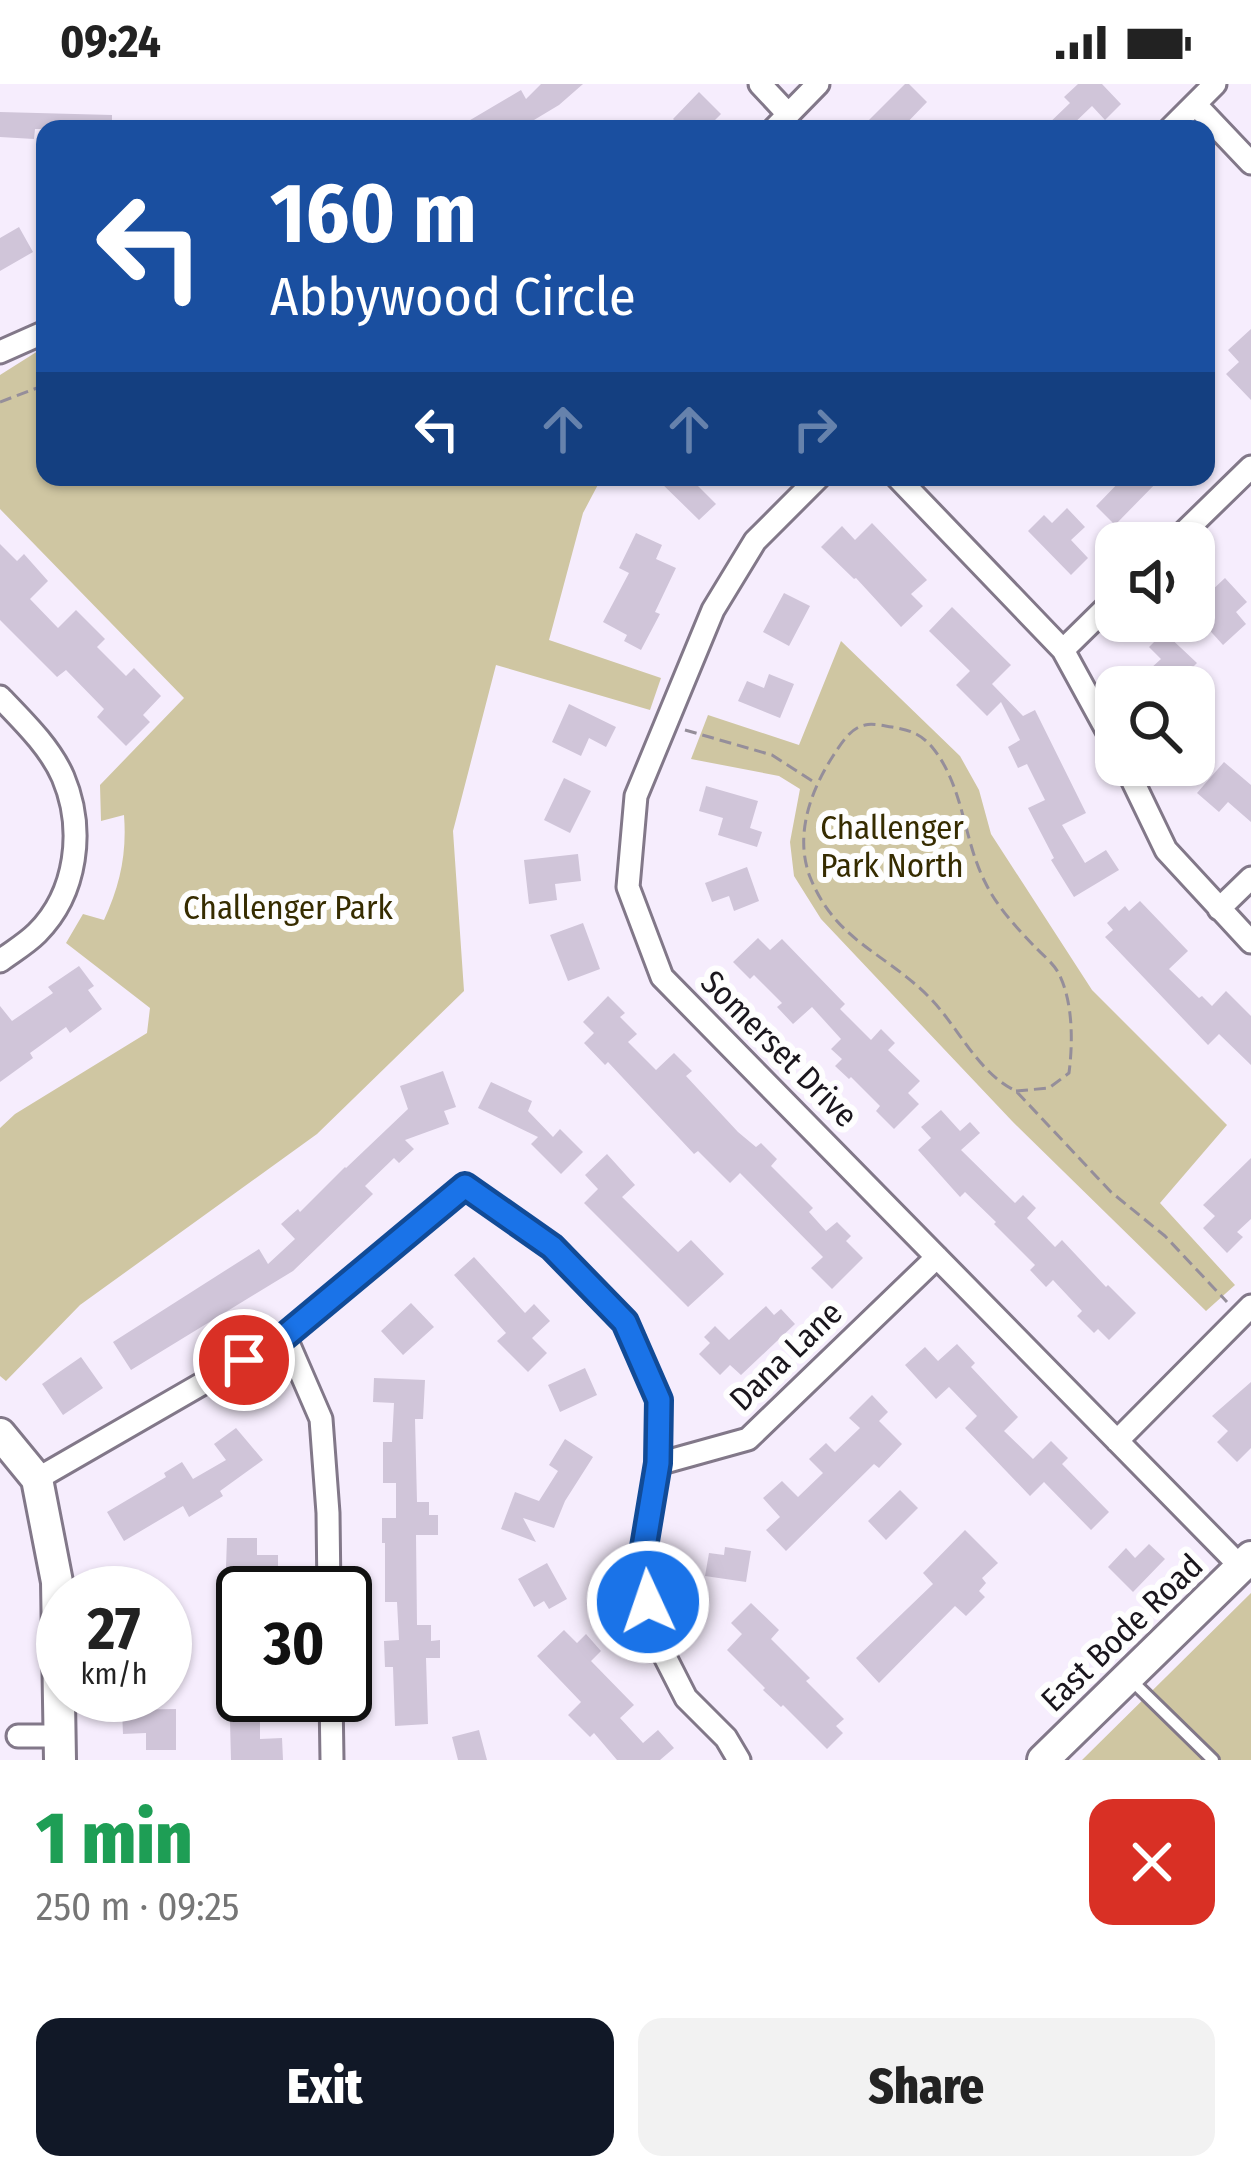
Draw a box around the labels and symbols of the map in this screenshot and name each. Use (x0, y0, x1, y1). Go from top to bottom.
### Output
park label: Challenger Park North (820, 808, 964, 886)
park label: Challenger Park (183, 888, 394, 928)
street label: Somerset Drive (692, 962, 866, 1136)
street label: Dana Lane (722, 1293, 850, 1419)
pin (193, 1309, 295, 1411)
position arrow (585, 1539, 711, 1665)
street label: East Bode Road (1033, 1546, 1211, 1720)
speed limit sign: 30 (216, 1566, 372, 1722)

